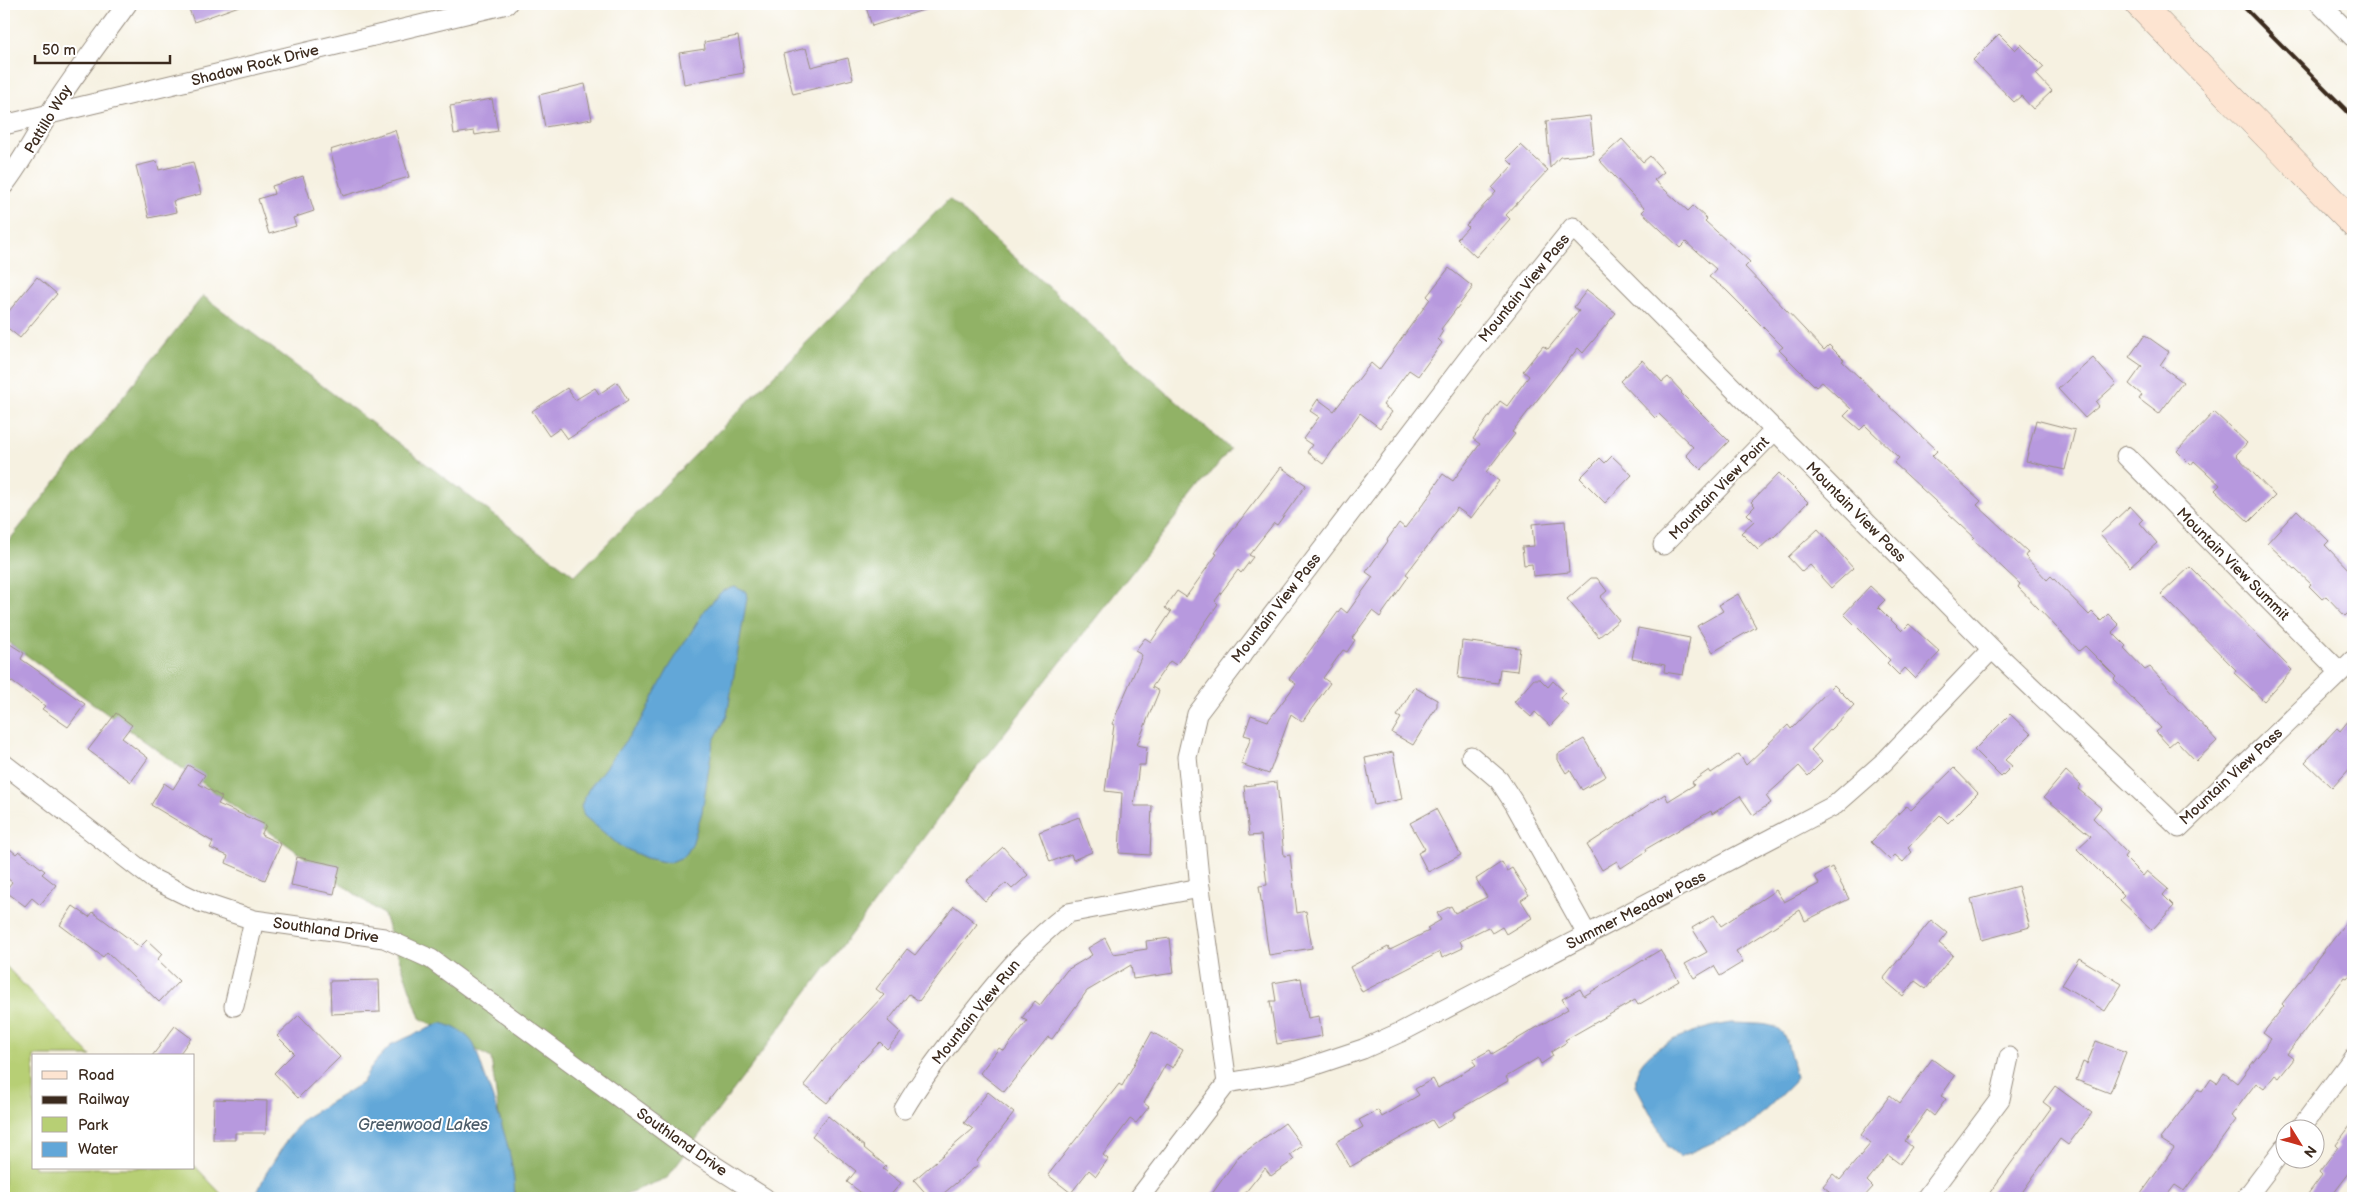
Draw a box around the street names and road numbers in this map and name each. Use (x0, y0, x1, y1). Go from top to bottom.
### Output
street label: Shadow Rock Drive (189, 40, 321, 91)
street label: Pattillo Way (21, 81, 76, 157)
street label: Mountain View Pass (1475, 230, 1574, 346)
street label: Mountain View Point (1665, 433, 1774, 544)
street label: Mountain View Pass (1801, 458, 1910, 567)
street label: Mountain View Summit (2172, 504, 2293, 625)
street label: Mountain View Pass (1228, 549, 1326, 667)
street label: Mountain View Pass (2176, 723, 2287, 829)
street label: Summer Meadow Pass (1563, 867, 1710, 954)
street label: Southland Drive (272, 914, 380, 947)
street label: Mountain View Run (928, 956, 1025, 1069)
street label: Southland Drive (633, 1104, 731, 1181)

